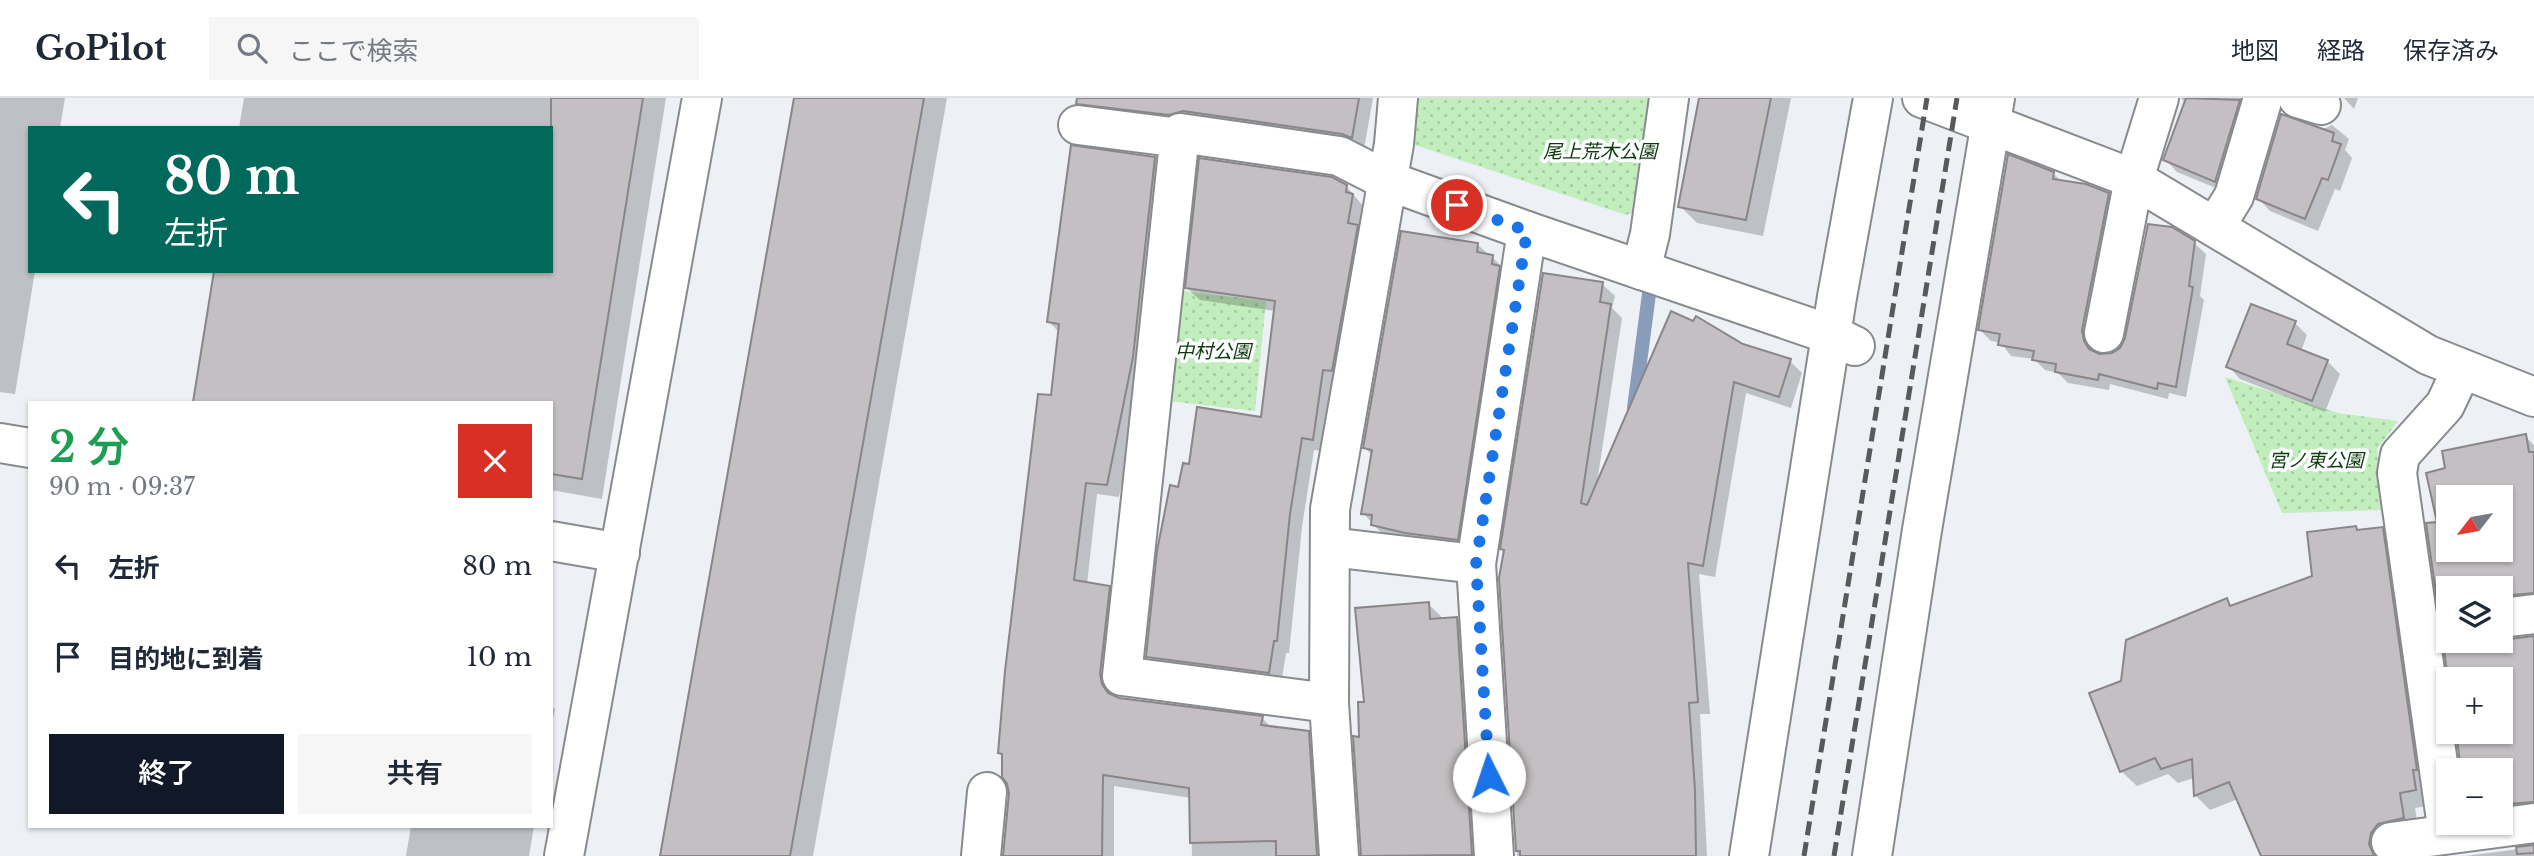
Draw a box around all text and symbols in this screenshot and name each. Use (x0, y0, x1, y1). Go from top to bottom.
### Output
search box (209, 17, 699, 80)
text: GoPilot (35, 28, 167, 69)
icon: search (233, 29, 271, 67)
text: ここで検索 (289, 35, 419, 67)
text: 地図 (2231, 36, 2279, 65)
text: 経路 (2317, 36, 2365, 65)
text: 保存済み (2403, 36, 2499, 65)
park label: 尾上荒木公園 (1543, 140, 1660, 163)
text: 80 m (164, 146, 299, 207)
icon: left (49, 154, 140, 245)
pin (1427, 175, 1487, 235)
icon: arrive (1438, 186, 1476, 224)
text: 左折 (164, 213, 228, 253)
park label: 中村公園 (1175, 340, 1254, 363)
text: 2 分 (49, 421, 129, 473)
button: close (458, 424, 532, 498)
park label: 宮ノ東公園 (2268, 449, 2366, 472)
text: 90 m · 09:37 (49, 473, 195, 501)
north arrow (2436, 485, 2513, 562)
map controls (2436, 485, 2513, 835)
icon: left (49, 547, 87, 585)
text: 80 m (462, 550, 532, 582)
text: 左折 (108, 552, 160, 584)
button: layers (2436, 576, 2513, 653)
icon: arrive (49, 638, 87, 676)
text: 10 m (466, 641, 532, 673)
text: 目的地に到着 (108, 643, 264, 675)
button: + (2436, 667, 2513, 744)
button: 終了 (49, 734, 284, 814)
button: 共有 (298, 734, 532, 814)
position arrow (1452, 739, 1526, 813)
button: − (2436, 758, 2513, 835)

